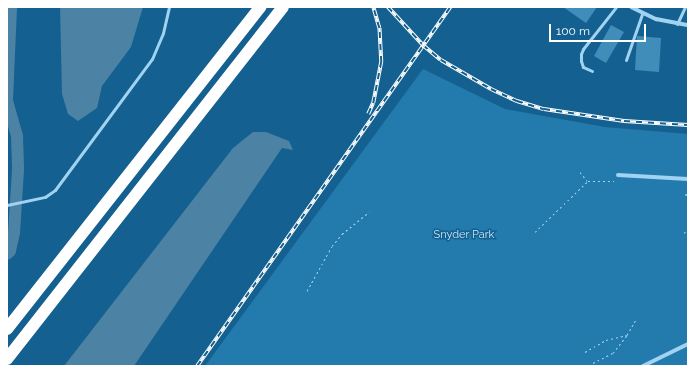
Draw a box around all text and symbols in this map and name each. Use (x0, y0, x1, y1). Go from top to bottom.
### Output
scale bar (551, 16, 648, 42)
text: 100 m (556, 24, 590, 38)
park label: Snyder Park (433, 228, 495, 242)

